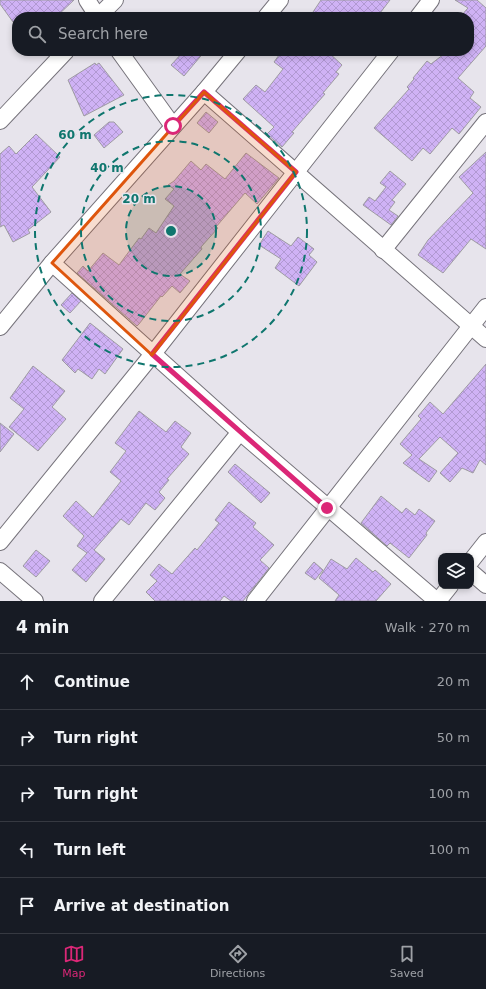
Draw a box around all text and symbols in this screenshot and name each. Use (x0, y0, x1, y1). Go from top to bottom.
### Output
search box (12, 12, 474, 56)
icon: search (26, 23, 48, 45)
text: Search here (58, 25, 148, 43)
route start (164, 117, 182, 135)
text: 60 m (58, 128, 92, 142)
text: 40 m (90, 161, 124, 175)
text: 20 m (122, 192, 156, 206)
centre of rings (164, 224, 178, 238)
route end (318, 499, 336, 517)
map controls (438, 553, 474, 589)
button: layers (438, 553, 474, 589)
text: 4 min (16, 617, 69, 637)
text: Walk · 270 m (385, 620, 470, 635)
icon: ahead (16, 671, 38, 693)
text: Continue (54, 673, 130, 691)
text: 20 m (437, 674, 470, 689)
icon: right (16, 727, 38, 749)
text: Turn right (54, 729, 138, 747)
text: 50 m (437, 730, 470, 745)
icon: right (16, 783, 38, 805)
text: Turn right (54, 785, 138, 803)
text: 100 m (428, 786, 470, 801)
icon: left (16, 839, 38, 861)
text: Turn left (54, 841, 126, 859)
text: 100 m (428, 842, 470, 857)
icon: arrive (16, 895, 38, 917)
text: Arrive at destination (54, 897, 229, 915)
tab: Map (62, 943, 85, 980)
tab: Directions (210, 943, 265, 980)
tab: Saved (390, 943, 424, 980)

